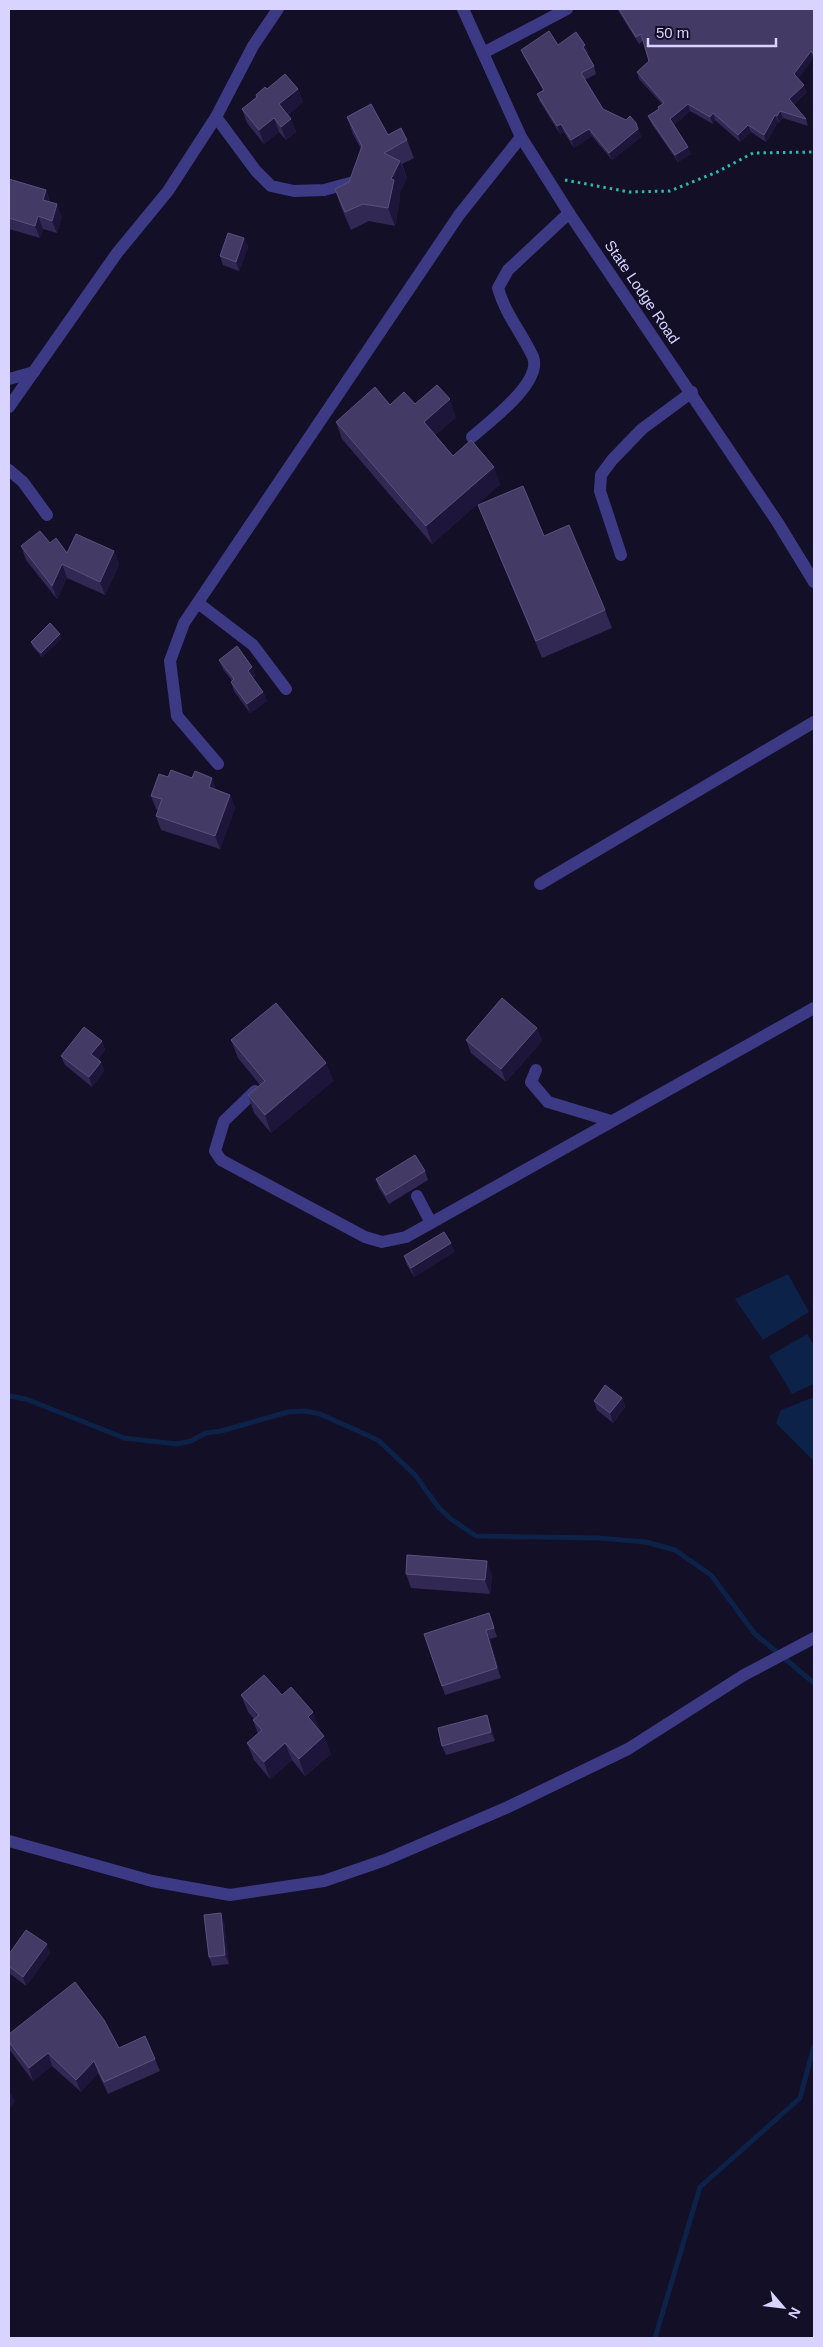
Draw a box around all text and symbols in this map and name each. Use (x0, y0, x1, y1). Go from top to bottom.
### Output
scale bar (648, 15, 776, 47)
text: 50 m (656, 24, 689, 41)
street label: State Lodge Road (602, 237, 683, 347)
north arrow (758, 2282, 808, 2332)
text: N (785, 2305, 804, 2321)

